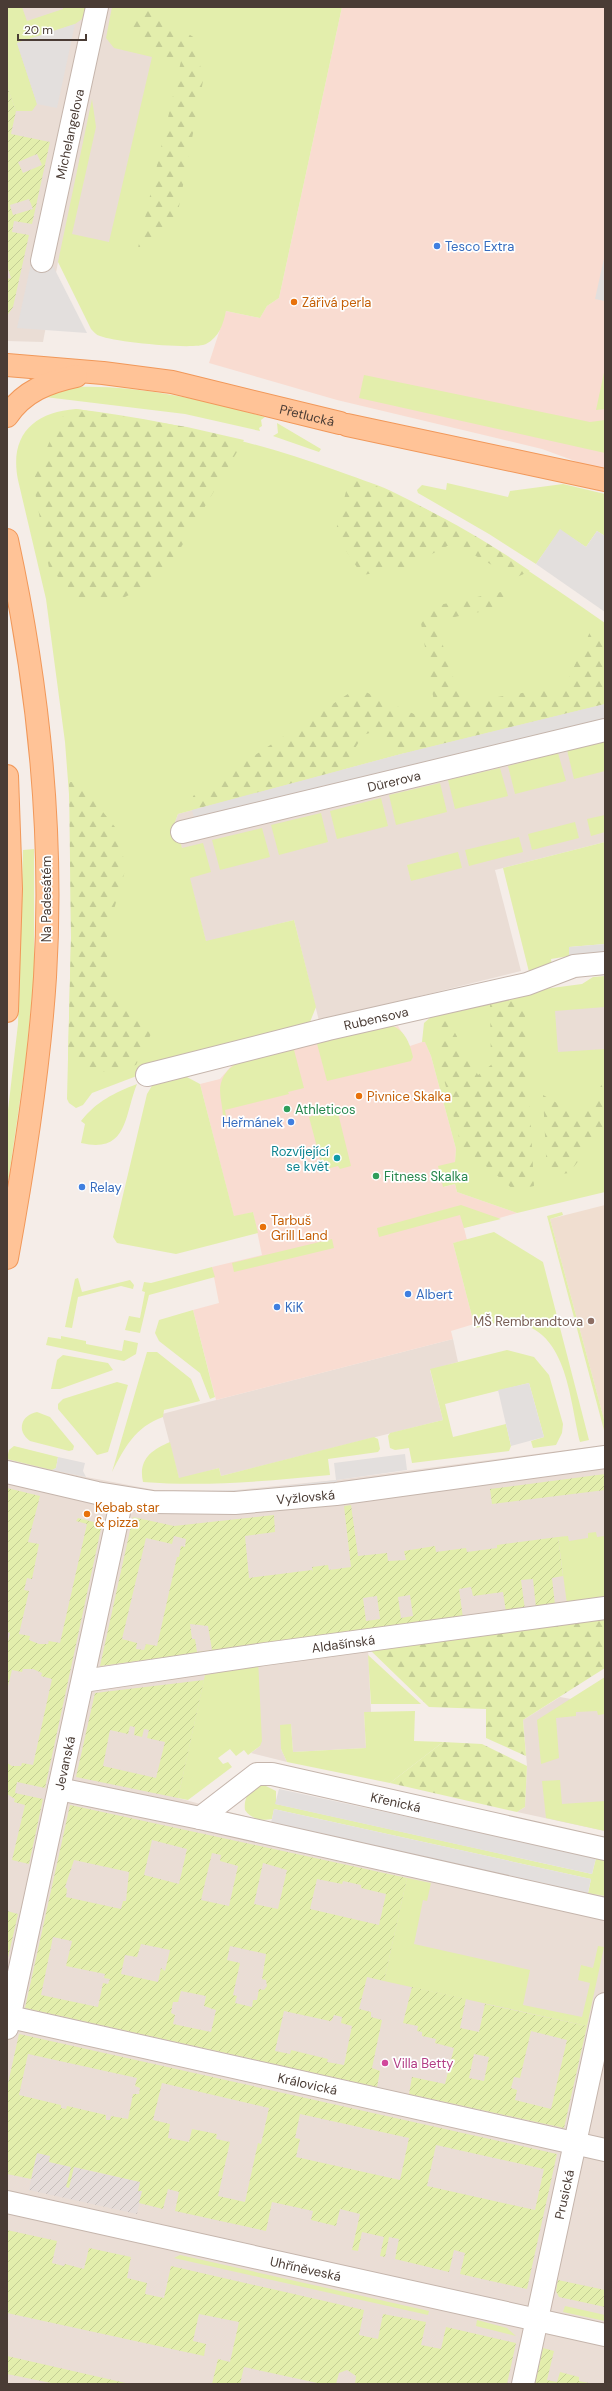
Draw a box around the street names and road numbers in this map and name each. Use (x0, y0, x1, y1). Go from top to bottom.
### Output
street label: Michelangelova (51, 87, 88, 181)
street label: Přetlucká (278, 400, 336, 430)
street label: Dürerova (366, 766, 422, 795)
street label: Na Padesátém (38, 856, 55, 942)
street label: Rubensova (342, 1003, 410, 1034)
street label: Vyžlovská (276, 1486, 336, 1508)
street label: Aldašínská (311, 1631, 376, 1656)
street label: Jevanská (50, 1735, 79, 1792)
street label: Křenická (369, 1788, 423, 1816)
street label: Královická (276, 2069, 339, 2098)
street label: Prusická (550, 2168, 578, 2221)
street label: Uhříněveská (269, 2252, 343, 2285)

